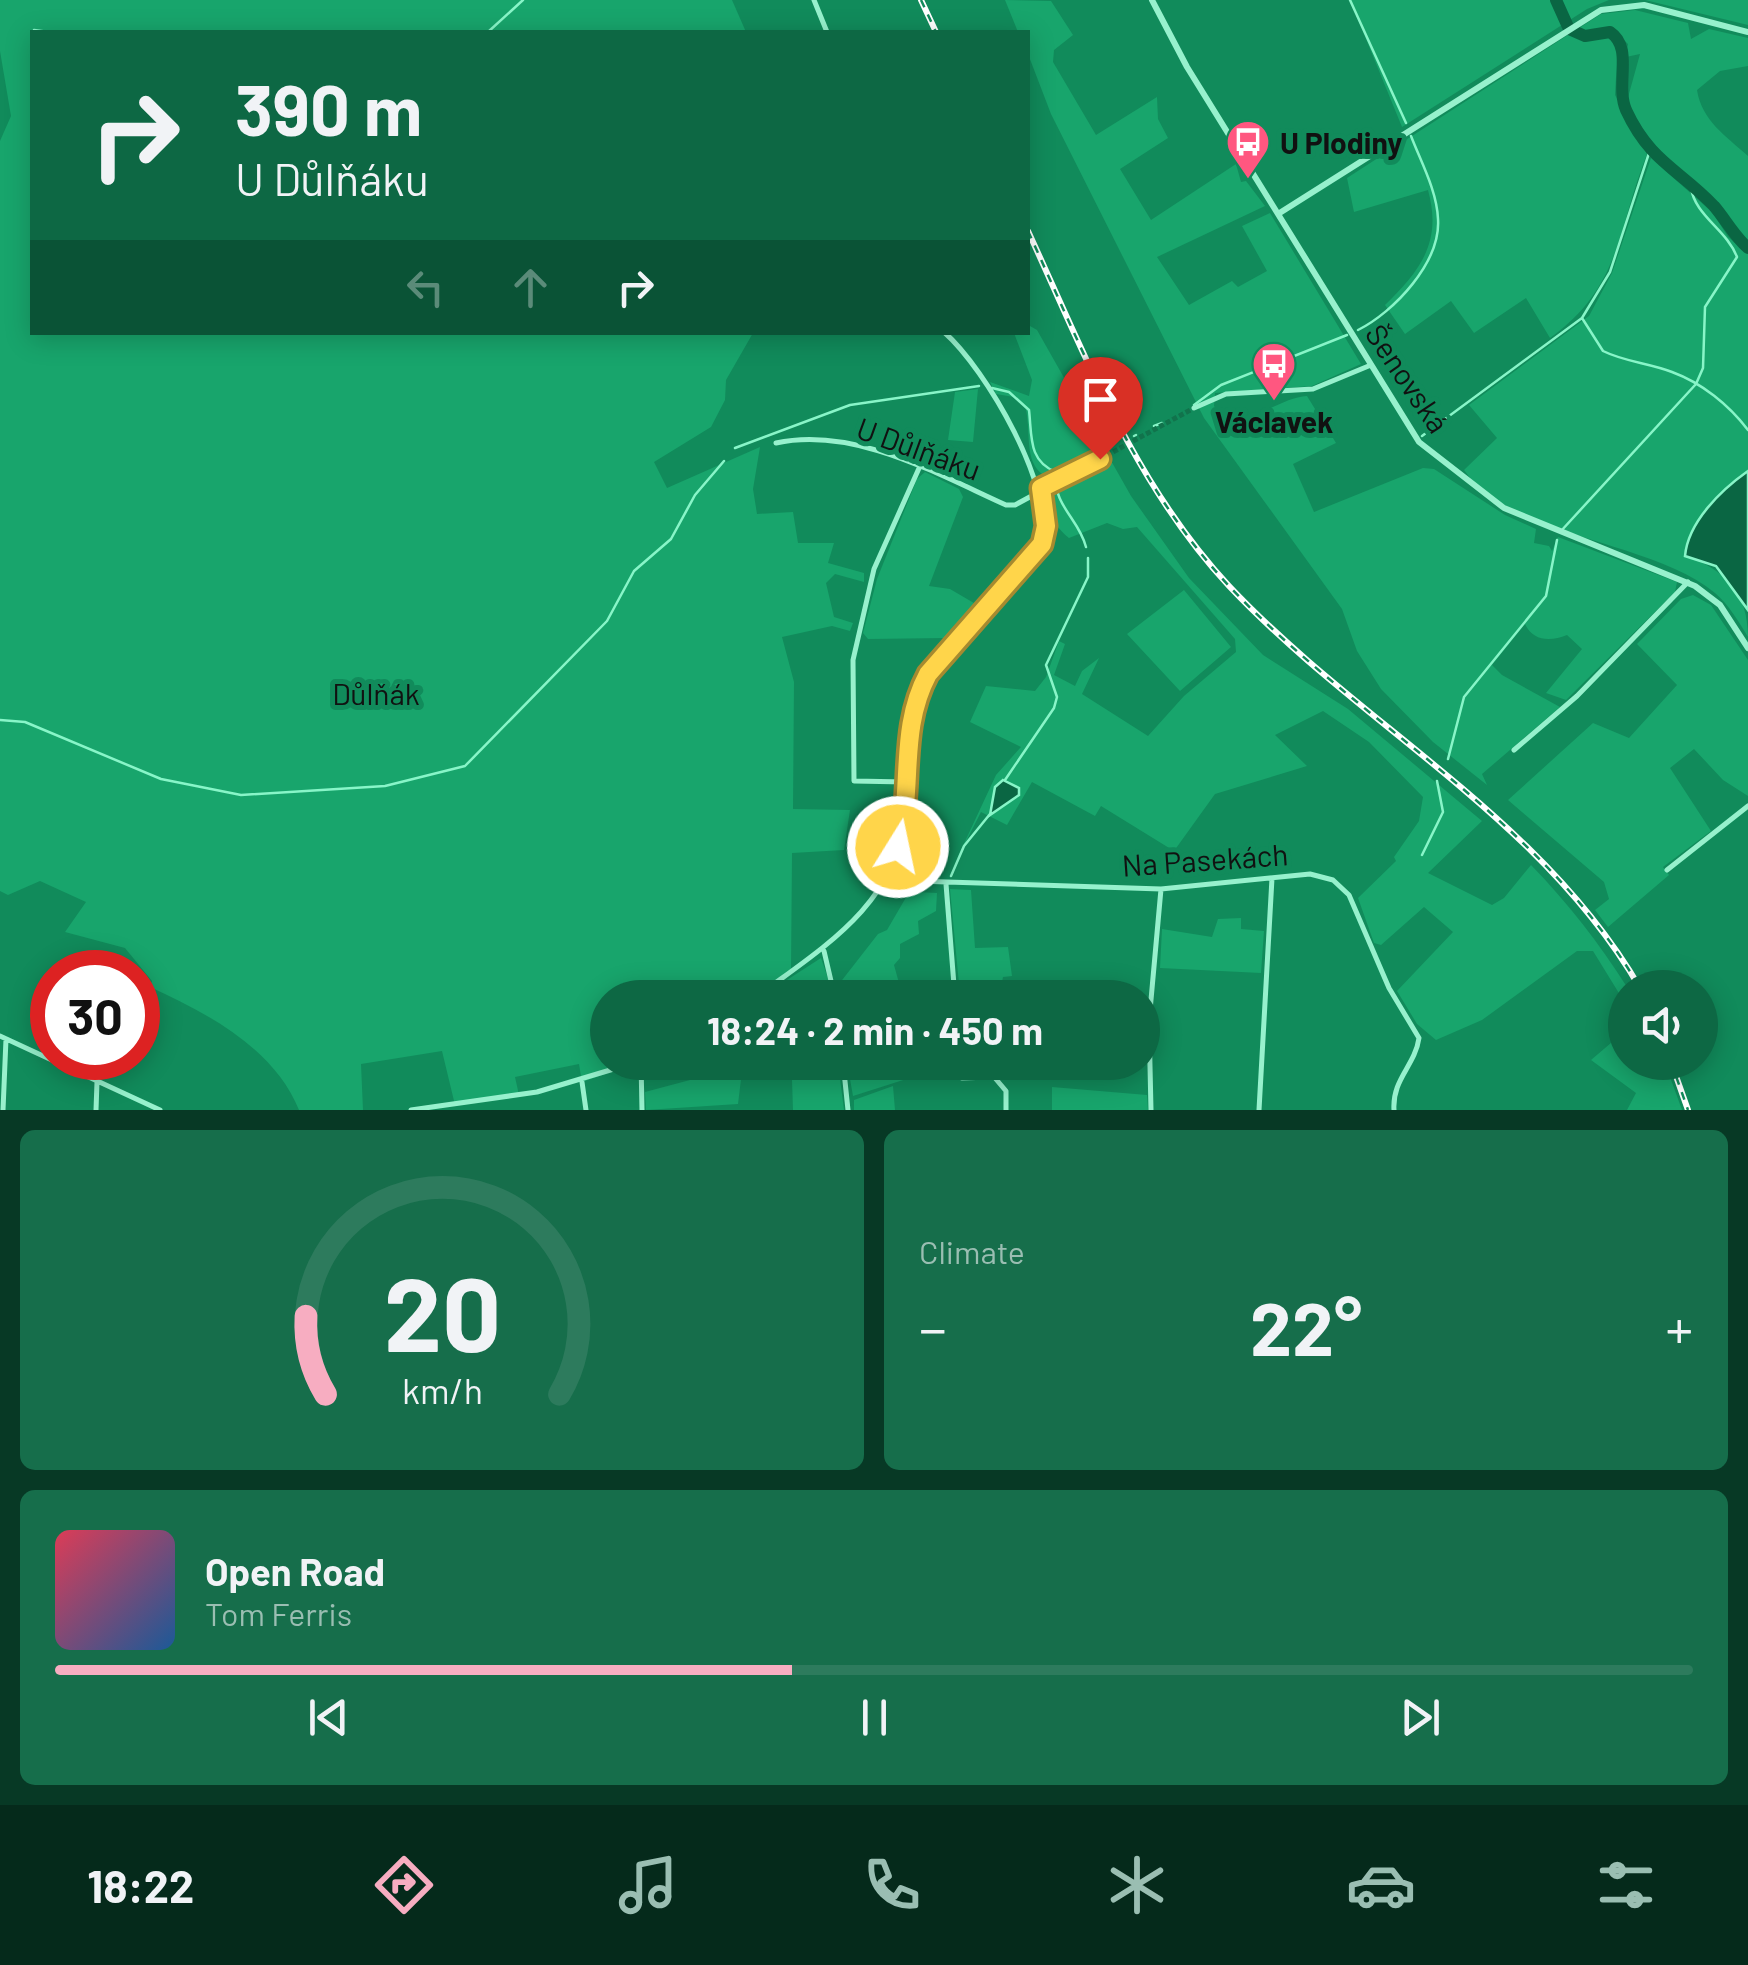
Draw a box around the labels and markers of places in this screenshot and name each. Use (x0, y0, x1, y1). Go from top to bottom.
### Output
bus stop icon: U Plodiny (1225, 119, 1271, 180)
place label: U Plodiny (1280, 124, 1402, 160)
bus stop icon: Václavek (1251, 341, 1297, 402)
pin (1058, 357, 1143, 460)
place label: Václavek (1215, 403, 1333, 439)

